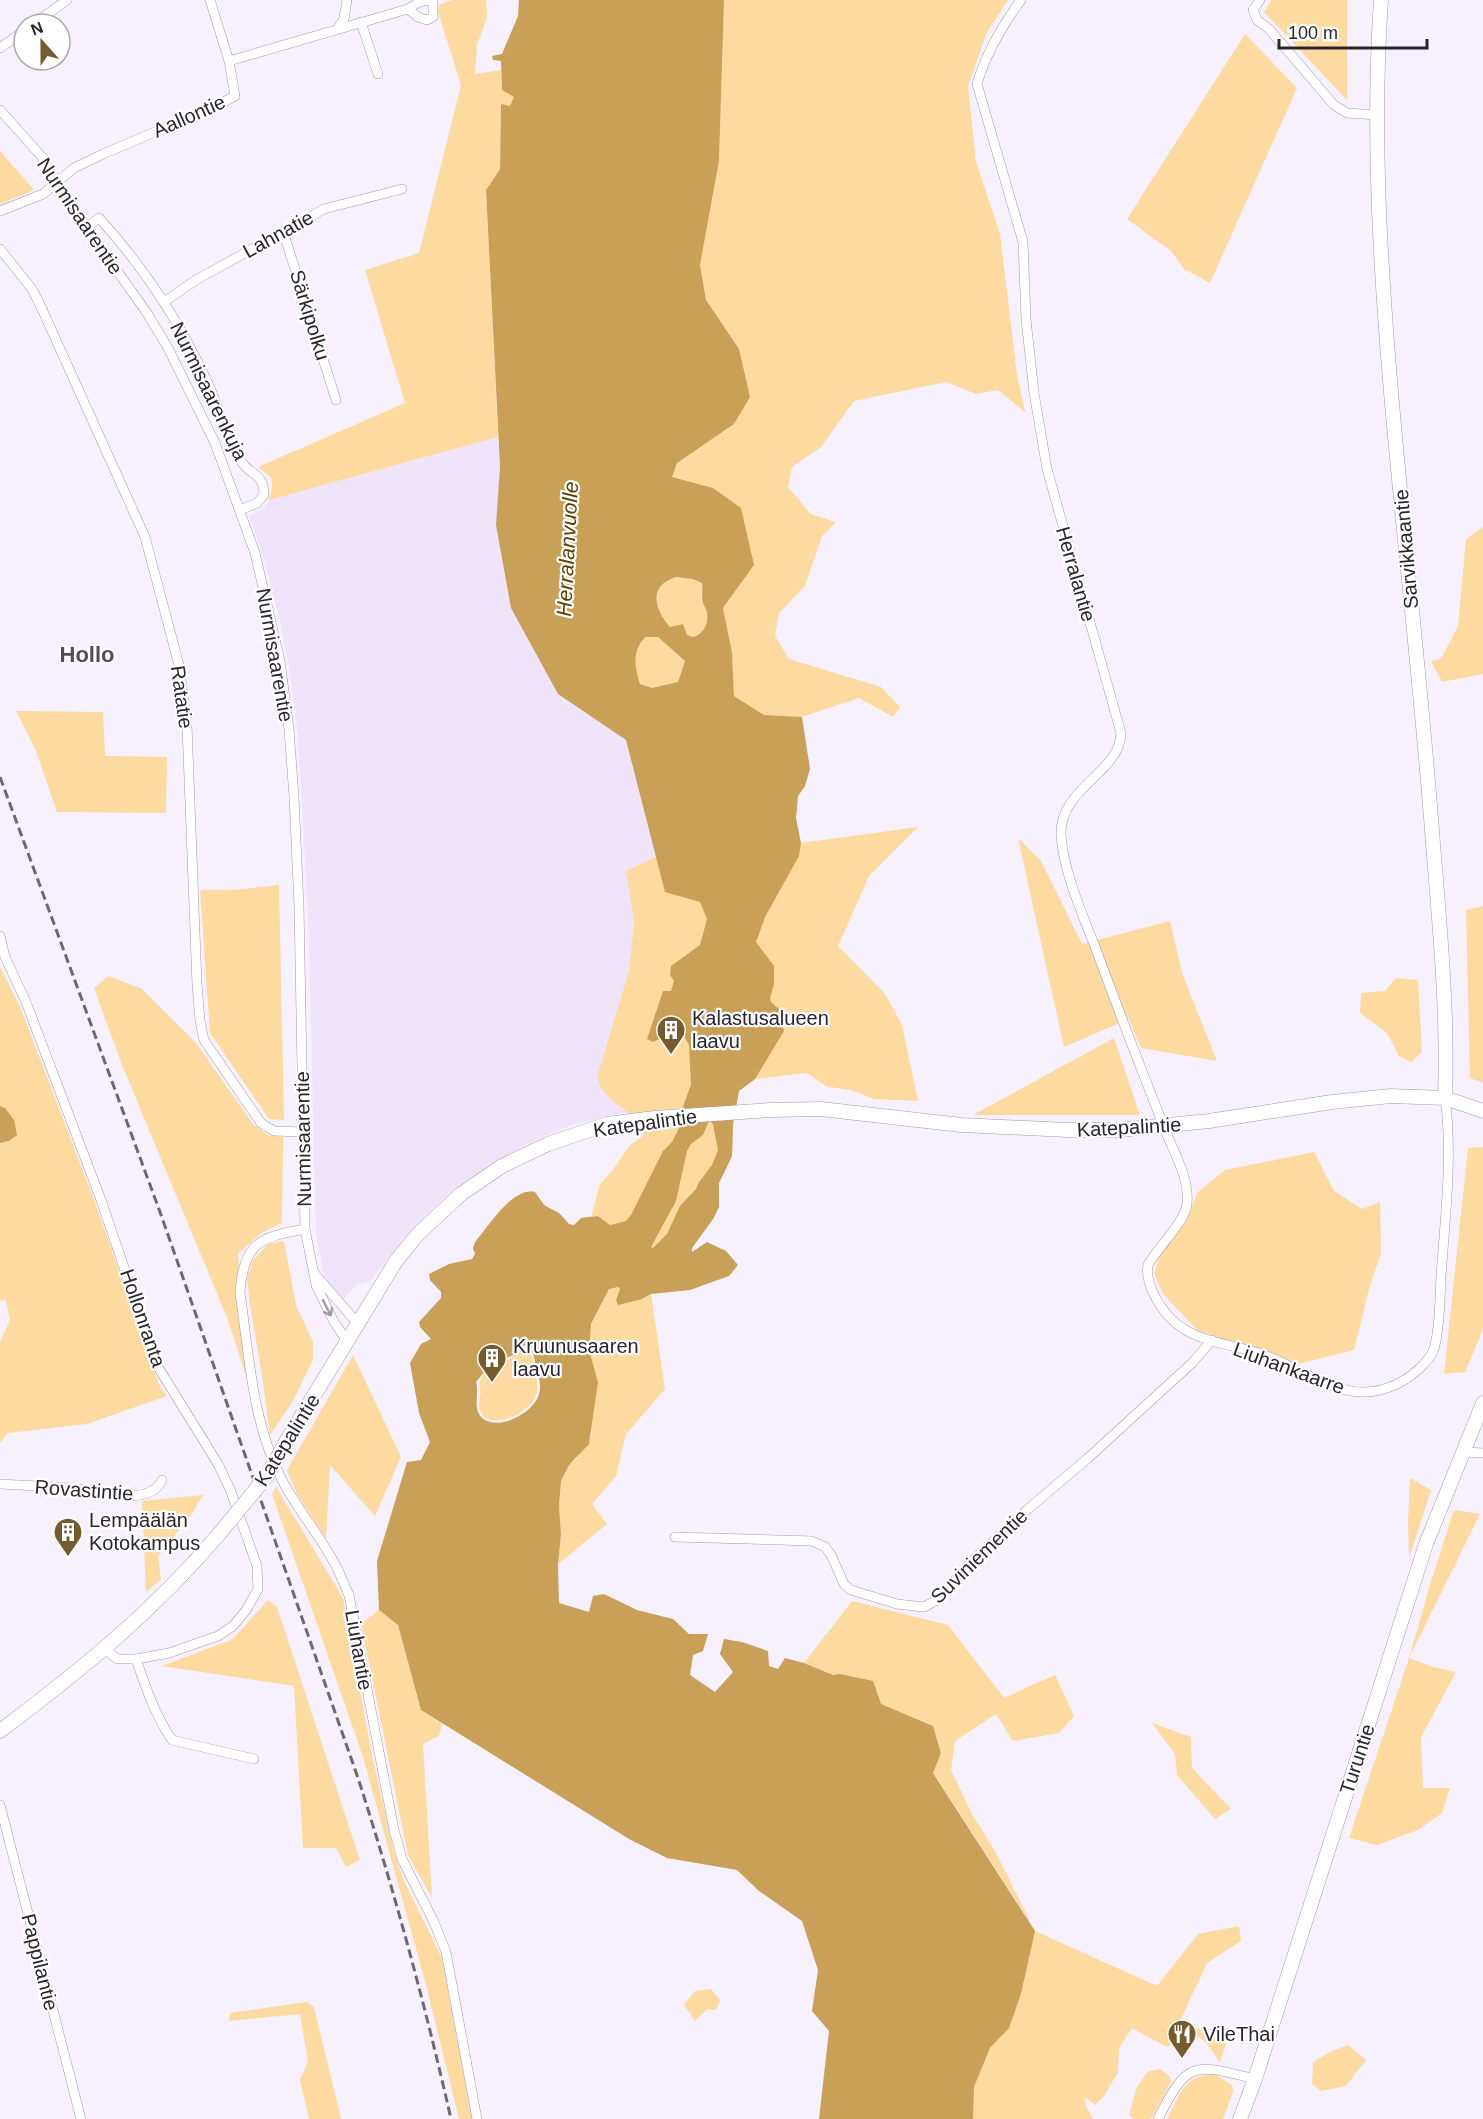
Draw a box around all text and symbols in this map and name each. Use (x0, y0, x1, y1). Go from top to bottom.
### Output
north arrow (12, 12, 72, 72)
scale bar (1279, 12, 1428, 50)
text: N (28, 18, 45, 38)
text: 100 m (1288, 23, 1338, 43)
street label: Aallontie (149, 90, 229, 142)
street label: Nurmisaarentie (33, 154, 127, 278)
street label: Lahnatie (239, 206, 317, 262)
street label: Särkipolku (286, 267, 334, 363)
street label: Nurmisaarenkuja (166, 318, 252, 465)
water label: Herralanvuolle (552, 481, 582, 617)
street label: Sarvikkaantie (1390, 488, 1422, 610)
street label: Herralantie (1052, 524, 1100, 624)
street label: Nurmisaarentie (252, 586, 298, 724)
district label: Hollo (60, 642, 115, 667)
street label: Ratatie (167, 664, 197, 730)
place label: Kalastusalueen laavu (692, 1007, 829, 1052)
building icon: Kalastusalueen laavu (655, 1014, 687, 1056)
street label: Nurmisaarentie (291, 1071, 315, 1207)
street label: Katepalintie (592, 1105, 698, 1141)
street label: Katepalintie (1076, 1113, 1182, 1141)
street label: Hollonranta (116, 1266, 170, 1371)
one-way arrow (322, 1298, 333, 1316)
place label: Kruunusaaren laavu (513, 1335, 639, 1380)
street label: Liuhankaarre (1230, 1338, 1348, 1398)
building icon: Kruunusaaren laavu (476, 1342, 508, 1384)
street label: Katepalintie (250, 1390, 324, 1490)
street label: Rovastintie (34, 1476, 134, 1504)
street label: Suviniementie (926, 1504, 1032, 1608)
place label: Lempäälän Kotokampus (89, 1509, 200, 1554)
building icon: Lempäälän Kotokampus (52, 1516, 84, 1558)
street label: Liuhantie (341, 1608, 377, 1692)
street label: Turuntie (1335, 1721, 1379, 1797)
street label: Pappilantie (17, 1911, 63, 2013)
restaurant icon: VileThai (1166, 2018, 1198, 2060)
place label: VileThai (1203, 2023, 1275, 2045)

